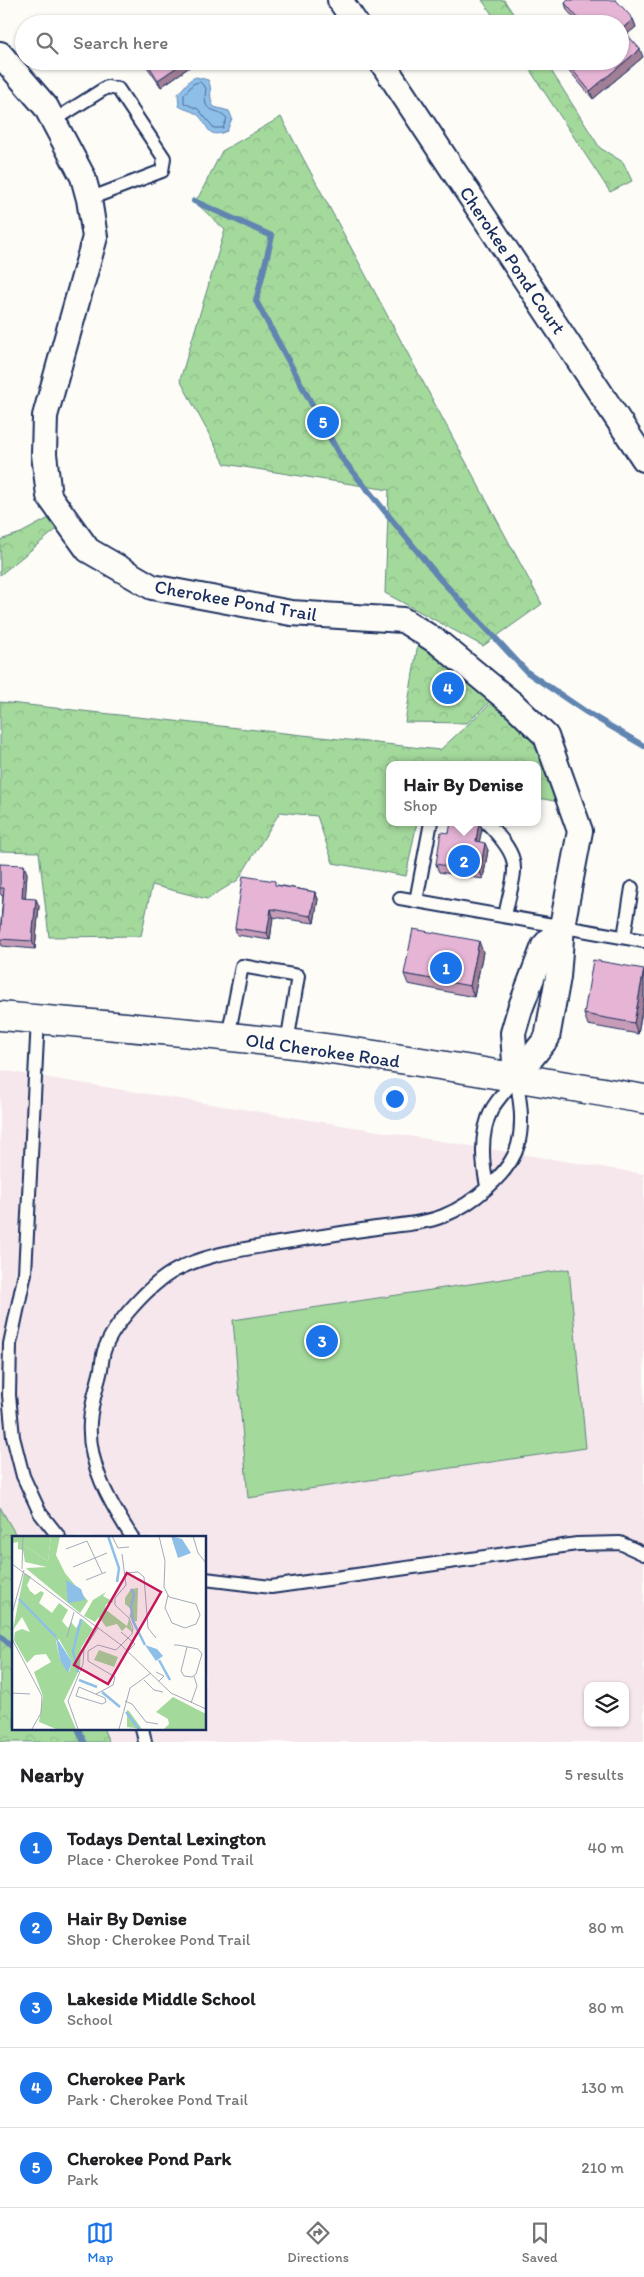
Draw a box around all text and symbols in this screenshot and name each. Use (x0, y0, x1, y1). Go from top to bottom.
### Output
search box (15, 15, 629, 70)
icon: search (33, 29, 61, 57)
text: Search here (73, 31, 168, 54)
street label: Cherokee Pond Court (455, 182, 571, 339)
pin: 5 (307, 403, 339, 441)
street label: Cherokee Pond Trail (153, 575, 320, 626)
pin: 4 (432, 669, 464, 707)
popup (386, 761, 541, 826)
text: Hair By Denise (404, 773, 523, 796)
text: Shop (404, 796, 437, 815)
pin: 2 (448, 842, 480, 880)
pin: 1 (430, 949, 462, 987)
street label: Old Cherokee Road (244, 1028, 402, 1073)
your location (382, 1086, 408, 1112)
pin: 3 (306, 1322, 338, 1360)
inset map (12, 1536, 206, 1730)
map controls (584, 1682, 629, 1727)
button: layers (584, 1682, 629, 1727)
text: Nearby (20, 1762, 84, 1787)
text: 5 results (564, 1765, 624, 1784)
text: Todays Dental Lexington (67, 1827, 266, 1850)
text: 1 (32, 1838, 40, 1857)
text: 40 m (587, 1838, 624, 1857)
text: Place · Cherokee Pond Trail (67, 1850, 254, 1869)
text: Hair By Denise (67, 1907, 187, 1930)
text: 2 (32, 1918, 40, 1937)
text: 80 m (588, 1918, 624, 1937)
text: Shop · Cherokee Pond Trail (67, 1930, 250, 1949)
text: Lakeside Middle School (67, 1987, 256, 2010)
text: 3 (32, 1998, 40, 2017)
text: 80 m (588, 1998, 624, 2017)
text: School (67, 2010, 113, 2029)
text: Cherokee Park (67, 2067, 185, 2090)
text: 4 (31, 2078, 41, 2097)
text: 130 m (581, 2078, 624, 2097)
text: Park · Cherokee Pond Trail (67, 2090, 248, 2109)
text: Cherokee Pond Park (67, 2147, 231, 2170)
text: 5 (32, 2158, 40, 2177)
text: 210 m (581, 2158, 624, 2177)
text: Park (67, 2170, 98, 2189)
tab: Map (86, 2219, 114, 2266)
tab: Directions (287, 2219, 349, 2266)
tab: Saved (522, 2219, 558, 2266)

